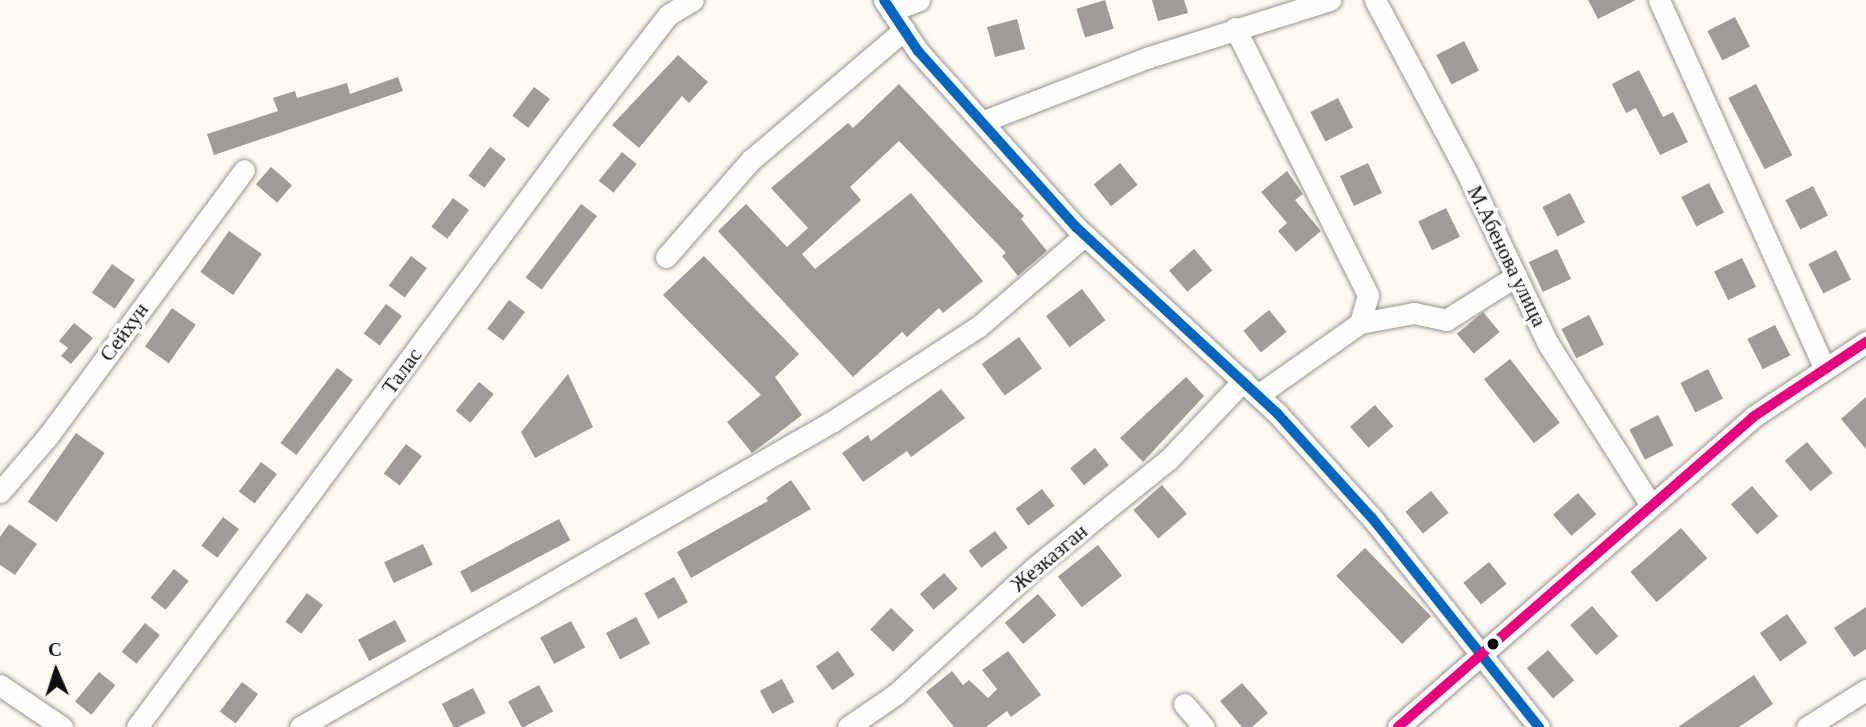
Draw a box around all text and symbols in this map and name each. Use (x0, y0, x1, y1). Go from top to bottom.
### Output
street label: М.Абенова улица (1462, 181, 1552, 331)
street label: Сейхун (94, 298, 154, 366)
street label: Талас (377, 343, 427, 399)
street label: Жезказган (1006, 519, 1092, 597)
north arrow (21, 636, 91, 706)
unlabelled marker (1486, 637, 1500, 651)
text: С (47, 639, 62, 660)

